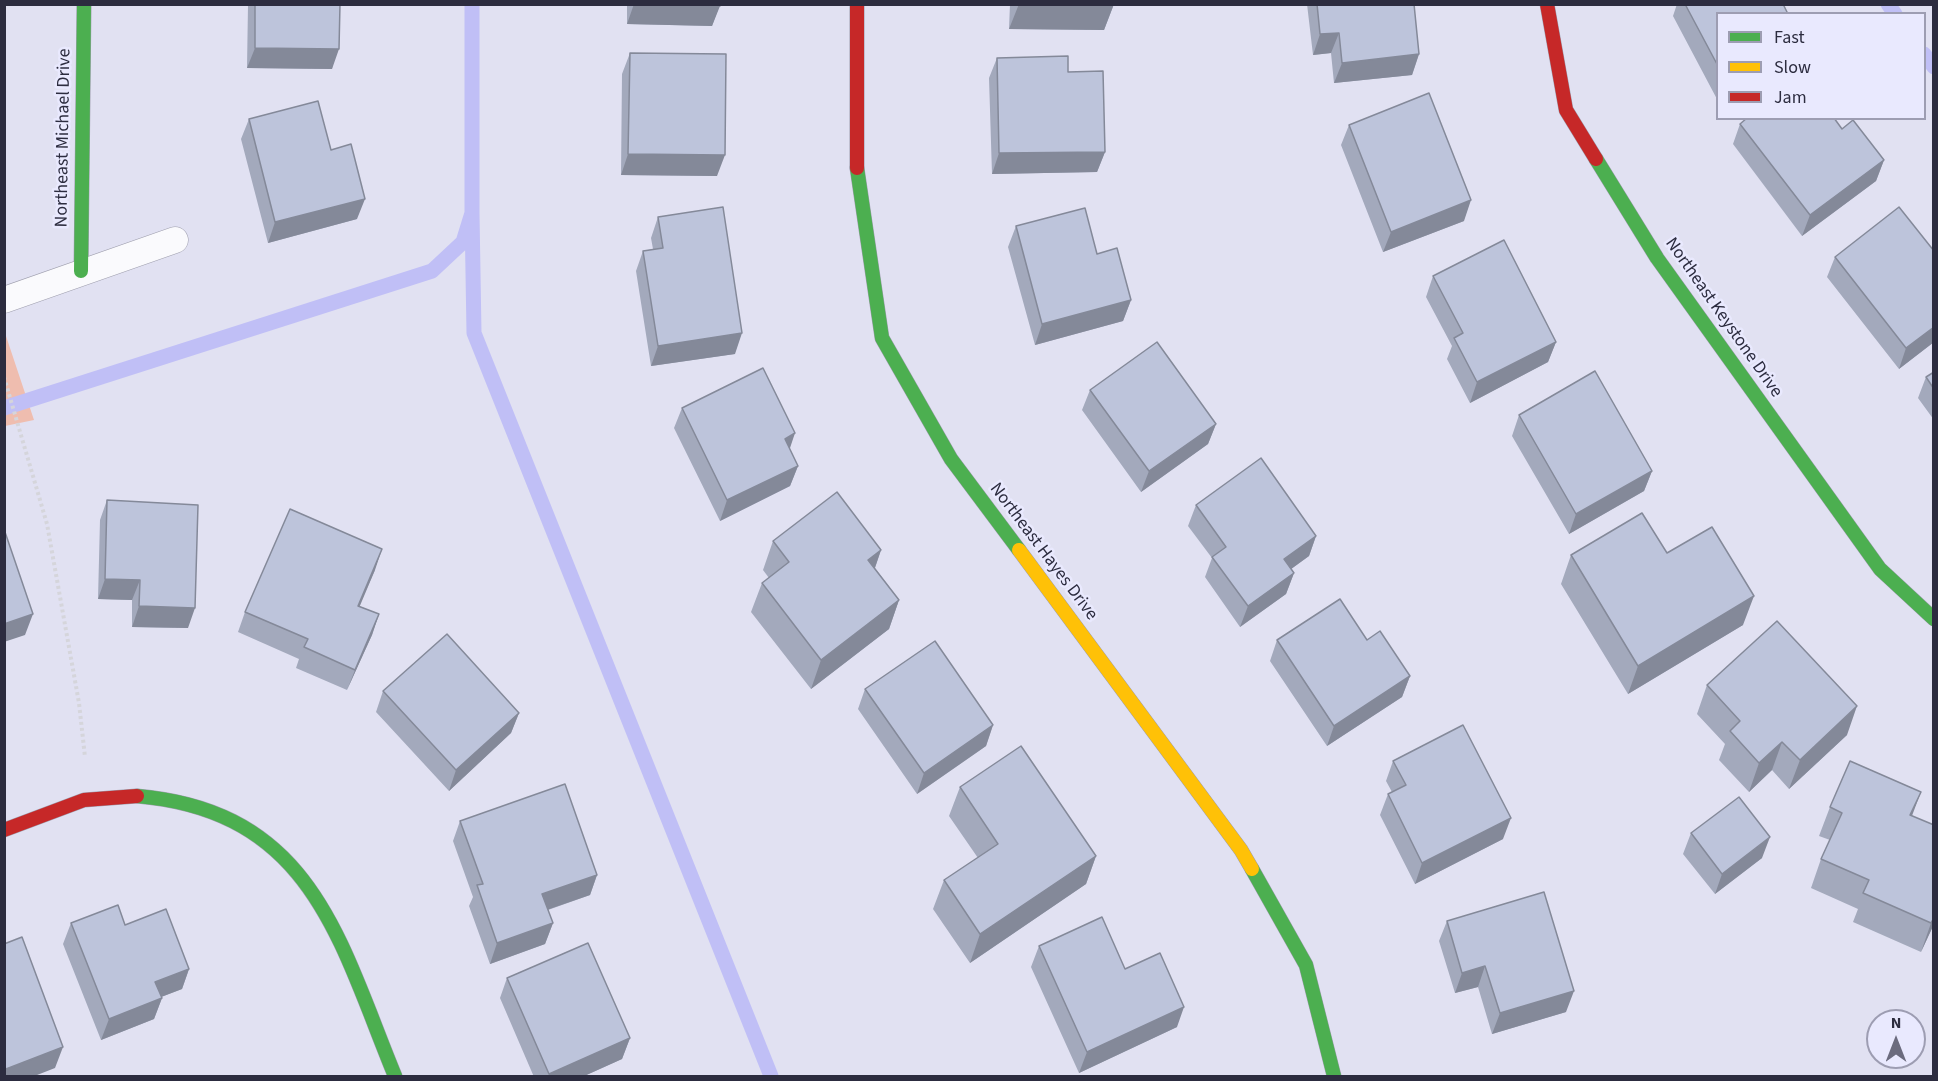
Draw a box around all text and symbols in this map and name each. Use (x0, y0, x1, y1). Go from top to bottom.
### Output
legend (1716, 12, 1926, 120)
text: Fast (1774, 25, 1805, 50)
street label: Northeast Michael Drive (52, 48, 76, 228)
text: Slow (1774, 55, 1811, 80)
text: Jam (1774, 85, 1807, 110)
street label: Northeast Keystone Drive (1660, 234, 1786, 402)
street label: Northeast Hayes Drive (984, 479, 1102, 625)
north arrow (1866, 1009, 1926, 1069)
text: N (1891, 1012, 1901, 1034)

